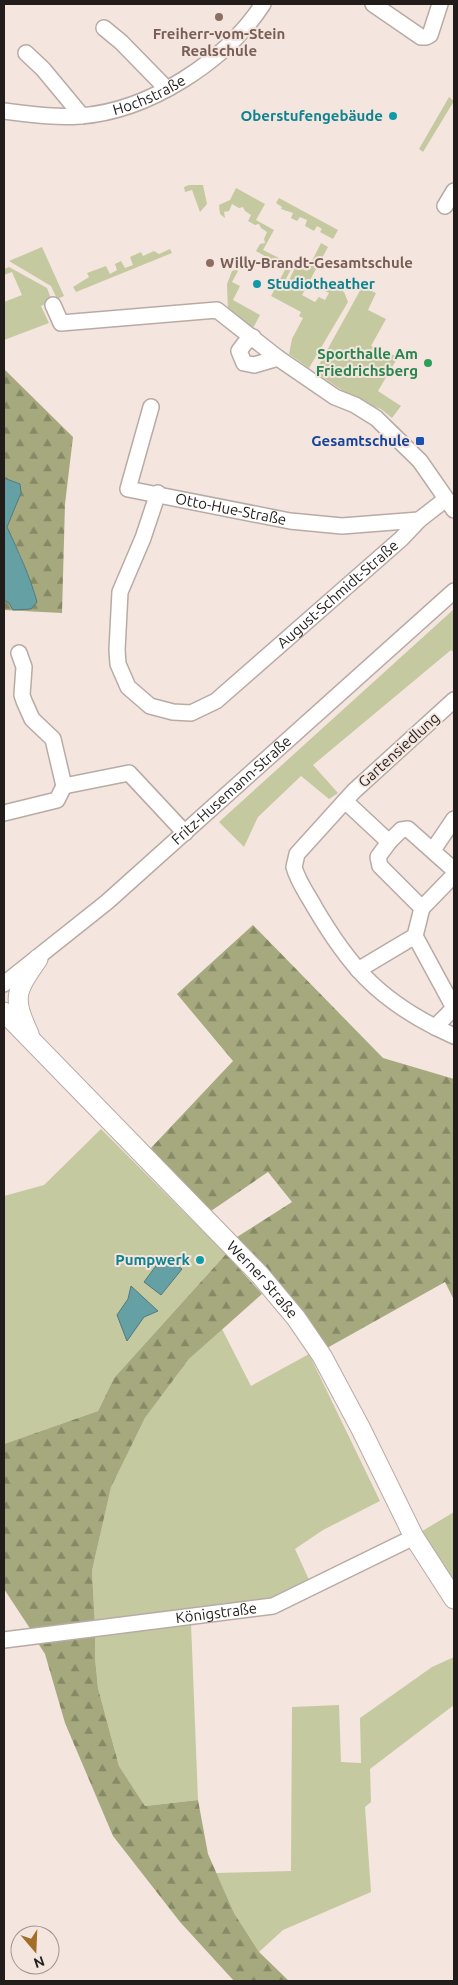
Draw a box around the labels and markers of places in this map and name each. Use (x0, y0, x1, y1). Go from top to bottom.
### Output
marker: Freiherr-vom-Stein Realschule (213, 11, 225, 23)
place label: Freiherr-vom-Stein Realschule (153, 25, 285, 59)
place label: Oberstufengebäude (241, 107, 383, 124)
marker: Oberstufengebäude (387, 110, 399, 122)
place label: Willy-Brandt-Gesamtschule (220, 254, 413, 271)
marker: Willy-Brandt-Gesamtschule (204, 257, 216, 269)
place label: Studiotheather (267, 275, 376, 292)
marker: Studiotheather (251, 278, 263, 290)
place label: Sporthalle Am Friedrichsberg (316, 345, 418, 379)
marker: Sporthalle Am Friedrichsberg (422, 357, 434, 369)
place label: Gesamtschule (311, 432, 410, 449)
marker: Gesamtschule (414, 435, 426, 447)
place label: Pumpwerk (115, 1251, 191, 1268)
marker: Pumpwerk (194, 1254, 206, 1266)

